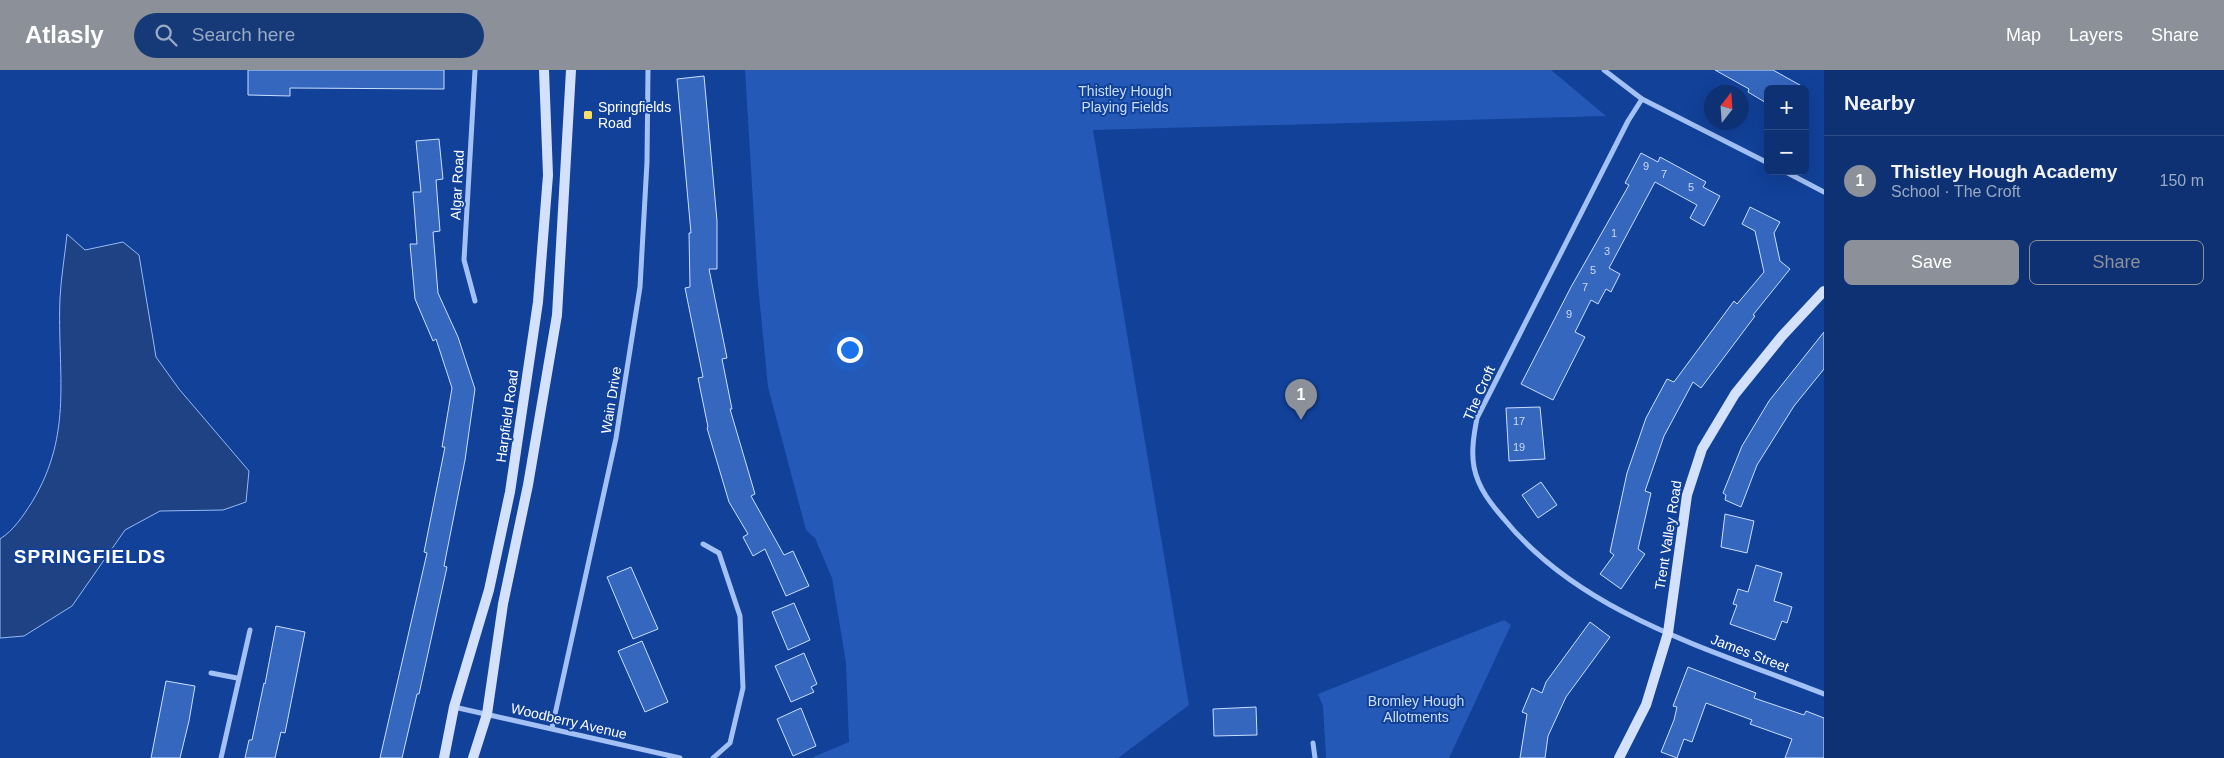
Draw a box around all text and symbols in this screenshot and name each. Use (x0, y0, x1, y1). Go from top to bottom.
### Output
search box (134, 13, 484, 58)
text: Atlasly (25, 21, 104, 48)
icon: search (152, 21, 180, 49)
text: Search here (192, 24, 295, 45)
text: Map (2006, 25, 2041, 45)
text: Layers (2069, 25, 2123, 45)
text: Share (2151, 25, 2199, 45)
park label: Thistley Hough Playing Fields (1078, 83, 1172, 115)
north arrow (1704, 85, 1749, 130)
map controls (1764, 85, 1809, 175)
button: + (1764, 85, 1809, 130)
text: Nearby (1844, 91, 1915, 114)
place label: Springfields Road (598, 99, 671, 131)
marker: Springfields Road (582, 109, 594, 121)
button: − (1764, 130, 1809, 175)
street label: Algar Road (447, 150, 467, 220)
house number: 9 (1643, 160, 1649, 172)
text: Thistley Hough Academy (1891, 161, 2117, 182)
house number: 7 (1661, 168, 1667, 180)
text: 1 (1856, 172, 1864, 189)
text: 150 m (2160, 172, 2204, 189)
house number: 5 (1688, 181, 1694, 193)
text: School · The Croft (1891, 183, 2021, 200)
house number: 1 (1611, 227, 1617, 239)
button: Save (1844, 240, 2019, 285)
button: Share (2029, 240, 2204, 285)
house number: 3 (1604, 245, 1610, 257)
house number: 5 (1590, 264, 1596, 276)
house number: 7 (1582, 281, 1588, 293)
house number: 9 (1566, 308, 1572, 320)
your location (837, 337, 863, 363)
street label: The Croft (1460, 363, 1498, 423)
street label: Wain Drive (598, 365, 624, 435)
street label: Harpfield Road (493, 369, 521, 463)
pin: 1 (1285, 379, 1317, 420)
house number: 17 (1513, 415, 1525, 427)
house number: 19 (1513, 441, 1525, 453)
street label: Trent Valley Road (1651, 479, 1685, 591)
district label: SPRINGFIELDS (14, 546, 166, 567)
street label: James Street (1709, 631, 1791, 675)
park label: Bromley Hough Allotments (1368, 693, 1464, 725)
street label: Woodberry Avenue (509, 700, 629, 742)

